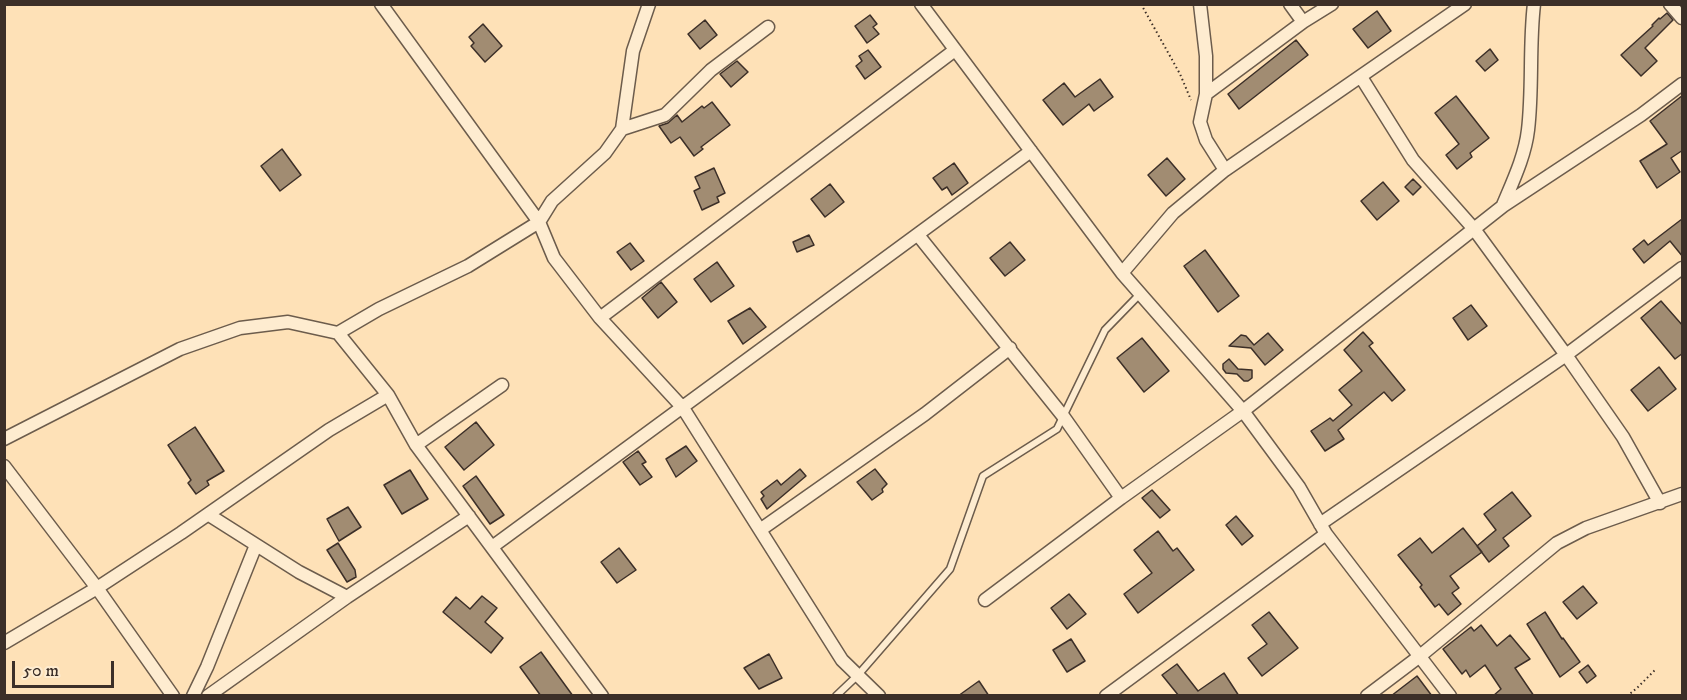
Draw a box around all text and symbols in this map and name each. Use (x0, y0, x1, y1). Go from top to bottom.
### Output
scale bar (15, 649, 117, 687)
text: 50 m (23, 660, 59, 682)

